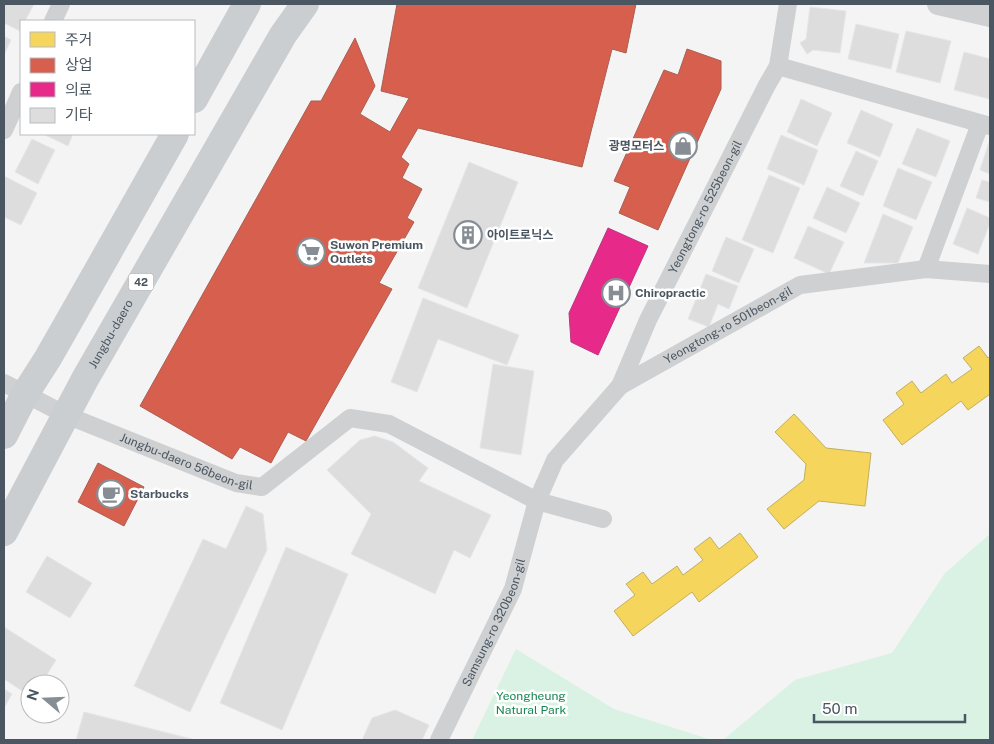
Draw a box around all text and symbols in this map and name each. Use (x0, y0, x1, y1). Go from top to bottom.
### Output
legend (20, 20, 195, 135)
text: 주거 (65, 31, 93, 48)
text: 상업 (65, 56, 93, 73)
text: 의료 (65, 81, 93, 98)
text: 기타 (65, 106, 93, 123)
shop icon: 광명모터스 (668, 131, 698, 161)
street label: Yeongtong-ro 525beon-gil (666, 138, 745, 276)
place label: 광명모터스 (609, 139, 664, 153)
building icon: 아이트로닉스 (453, 220, 483, 250)
place label: 아이트로닉스 (487, 228, 553, 242)
supermarket icon: Suwon Premium Outlets (296, 237, 326, 267)
place label: Suwon Premium Outlets (330, 238, 423, 266)
road number: 42 (128, 274, 154, 290)
hospital icon: Chiropractic (601, 278, 631, 308)
street label: Yeongtong-ro 501beon-gil (661, 284, 795, 367)
place label: Chiropractic (635, 286, 706, 300)
street label: Jungbu-daero (86, 297, 136, 371)
street label: Jungbu-daero 56beon-gil (118, 430, 254, 493)
cafe icon: Starbucks (96, 479, 126, 509)
place label: Starbucks (130, 487, 189, 501)
street label: Samsung-ro 320beon-gil (459, 556, 528, 689)
north arrow (20, 674, 70, 724)
text: N (23, 687, 42, 703)
park label: Yeongheung Natural Park (496, 689, 566, 717)
scale bar (814, 692, 965, 724)
text: 50 m (822, 700, 857, 717)

